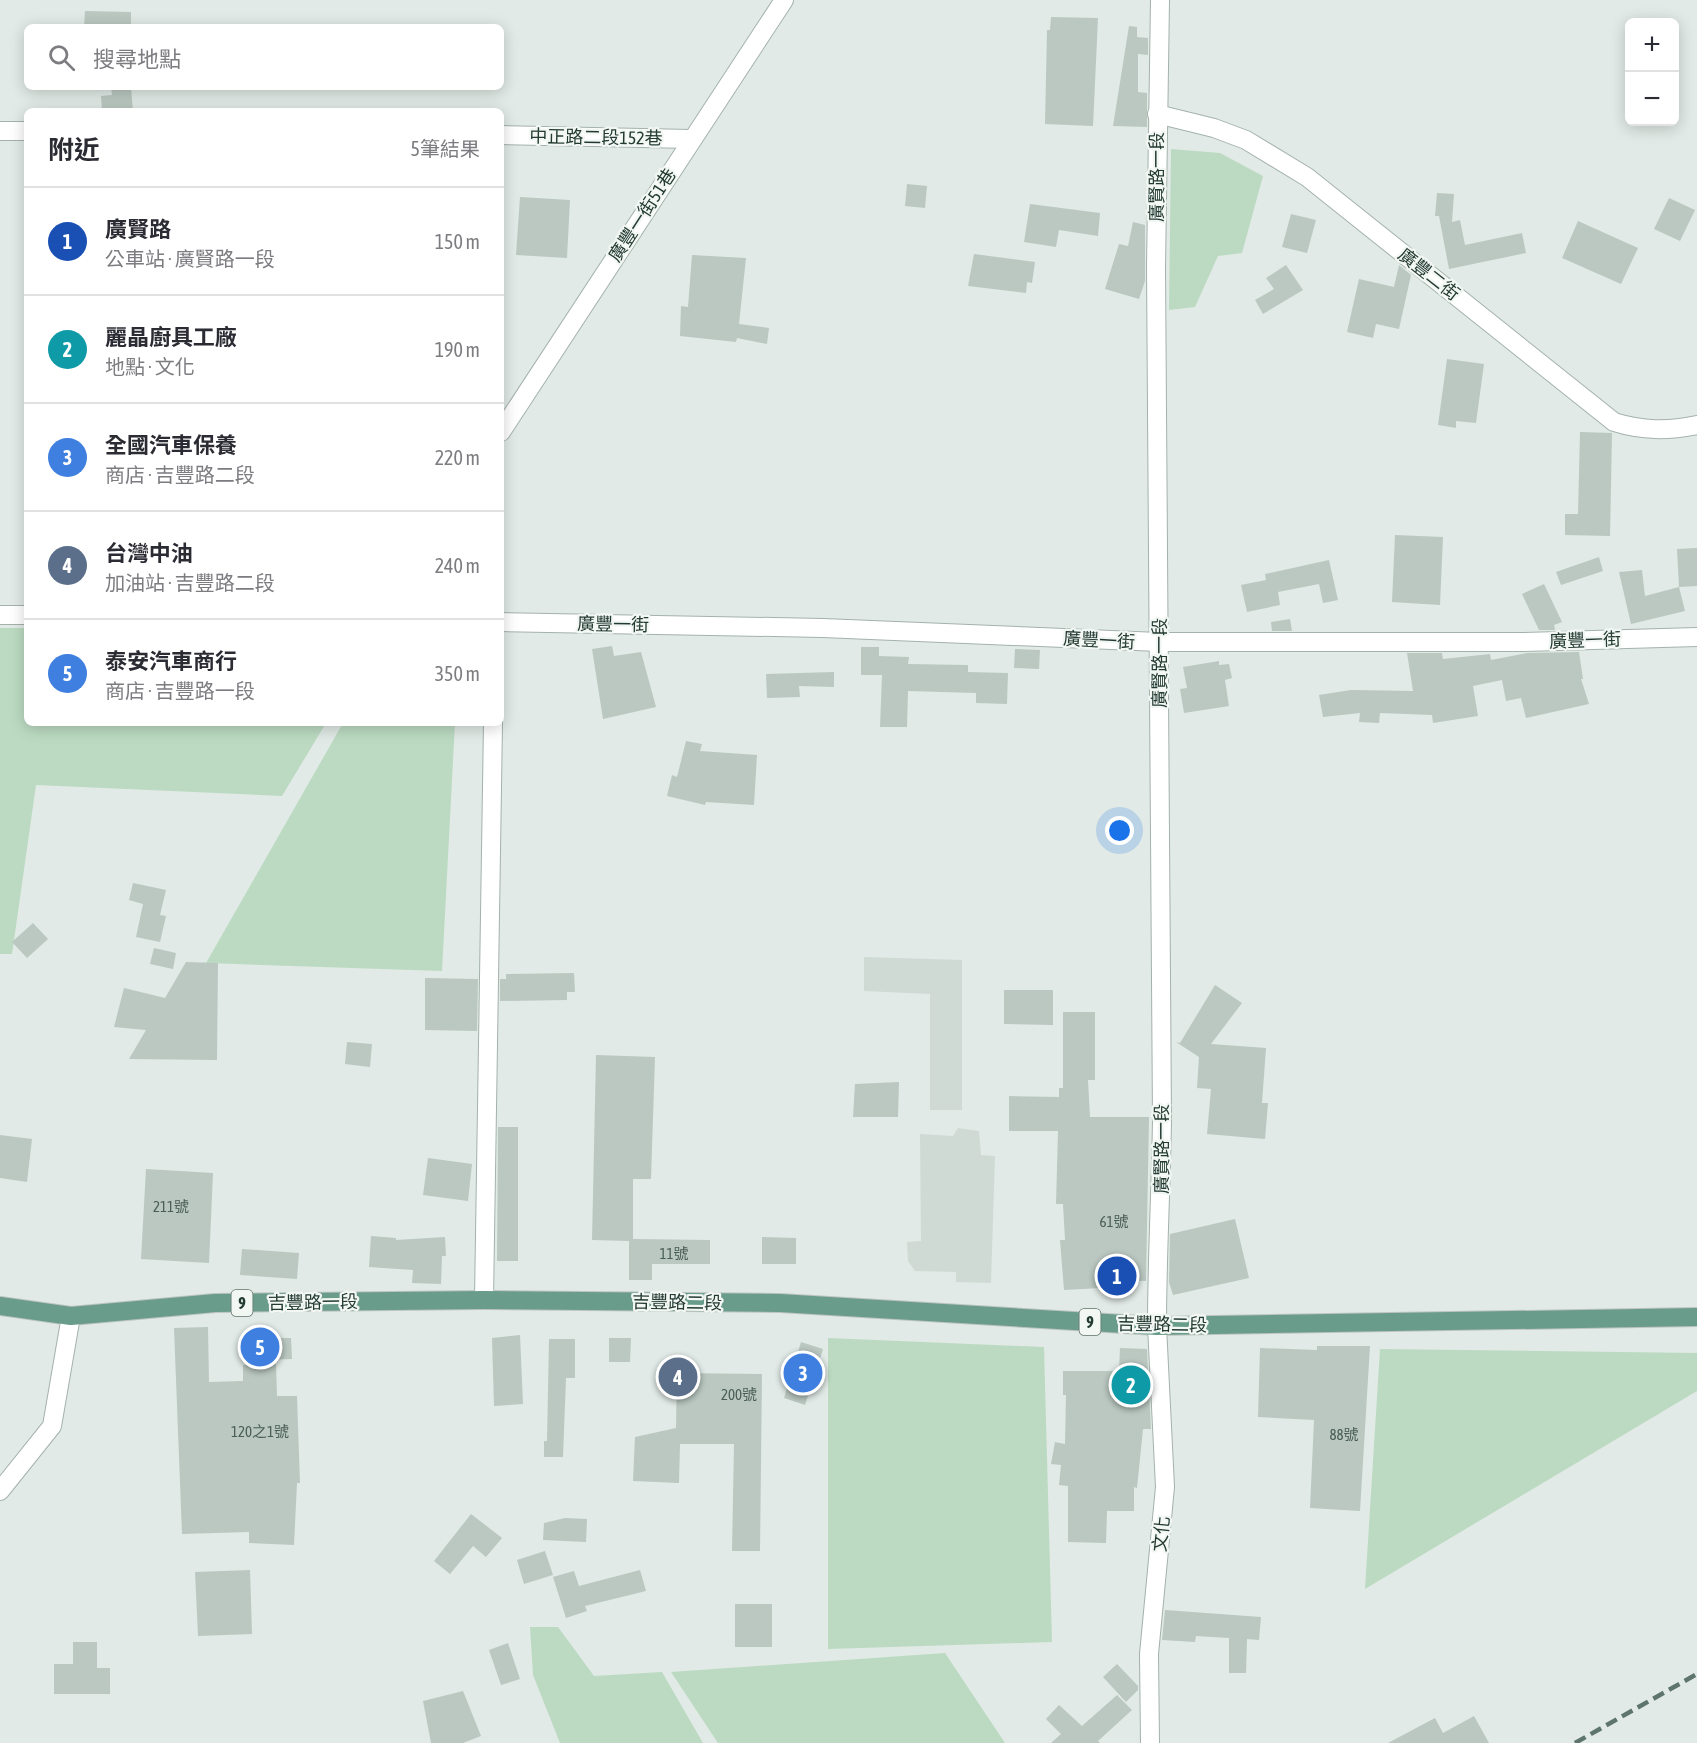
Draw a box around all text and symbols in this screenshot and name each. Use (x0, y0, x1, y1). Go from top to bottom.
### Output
map controls (1625, 18, 1679, 126)
button: + (1625, 18, 1679, 72)
search box (24, 24, 504, 90)
icon: search (45, 41, 78, 74)
text: 搜尋地點 (93, 46, 181, 72)
button: − (1625, 72, 1679, 126)
street label: 中正路二段152巷 (529, 125, 663, 149)
street label: 廣賢路一段 (1146, 132, 1167, 222)
text: 附近 (48, 135, 100, 165)
text: 5筆結果 (411, 137, 480, 160)
street label: 廣豐一街51巷 (604, 164, 680, 266)
text: 廣賢路 (105, 216, 171, 242)
text: 1 (63, 230, 72, 253)
text: 150 m (435, 230, 480, 253)
street label: 廣豐二街 (1394, 244, 1464, 304)
text: 公車站 · 廣賢路一段 (105, 247, 275, 270)
text: 麗晶廚具工廠 (105, 324, 237, 350)
text: 2 (63, 338, 72, 361)
text: 190 m (435, 338, 480, 361)
text: 地點 · 文化 (105, 355, 195, 378)
text: 全國汽車保養 (105, 432, 237, 458)
text: 3 (63, 446, 72, 469)
text: 220 m (435, 446, 480, 469)
text: 商店 · 吉豐路二段 (105, 463, 255, 486)
text: 台灣中油 (105, 540, 193, 566)
text: 4 (63, 554, 72, 577)
text: 240 m (435, 554, 480, 577)
text: 加油站 · 吉豐路二段 (105, 571, 275, 594)
street label: 廣豐一街 (577, 613, 649, 635)
street label: 廣賢路一段 (1149, 618, 1170, 708)
street label: 廣豐一街 (1062, 628, 1136, 652)
street label: 廣豐一街 (1549, 628, 1621, 652)
text: 泰安汽車商行 (105, 648, 237, 674)
text: 5 (63, 662, 72, 685)
text: 350 m (435, 662, 480, 685)
text: 商店 · 吉豐路一段 (105, 679, 255, 702)
your location (1105, 816, 1134, 845)
street label: 廣賢路一段 (1151, 1104, 1172, 1194)
house number: 211號 (153, 1198, 189, 1215)
house number: 61號 (1099, 1213, 1129, 1230)
house number: 11號 (659, 1245, 689, 1262)
pin: 1 (1098, 1254, 1136, 1298)
road number: 9 (232, 1290, 252, 1316)
street label: 吉豐路一段 (268, 1291, 358, 1313)
street label: 吉豐路二段 (632, 1291, 722, 1313)
road number: 9 (1080, 1309, 1100, 1335)
street label: 吉豐路二段 (1117, 1313, 1207, 1335)
pin: 5 (240, 1324, 280, 1370)
pin: 3 (784, 1350, 822, 1396)
pin: 4 (658, 1354, 698, 1400)
pin: 2 (1112, 1362, 1150, 1408)
house number: 200號 (721, 1386, 757, 1403)
house number: 120之1號 (231, 1423, 289, 1440)
house number: 88號 (1329, 1426, 1359, 1443)
street label: 文化 (1149, 1515, 1173, 1553)

